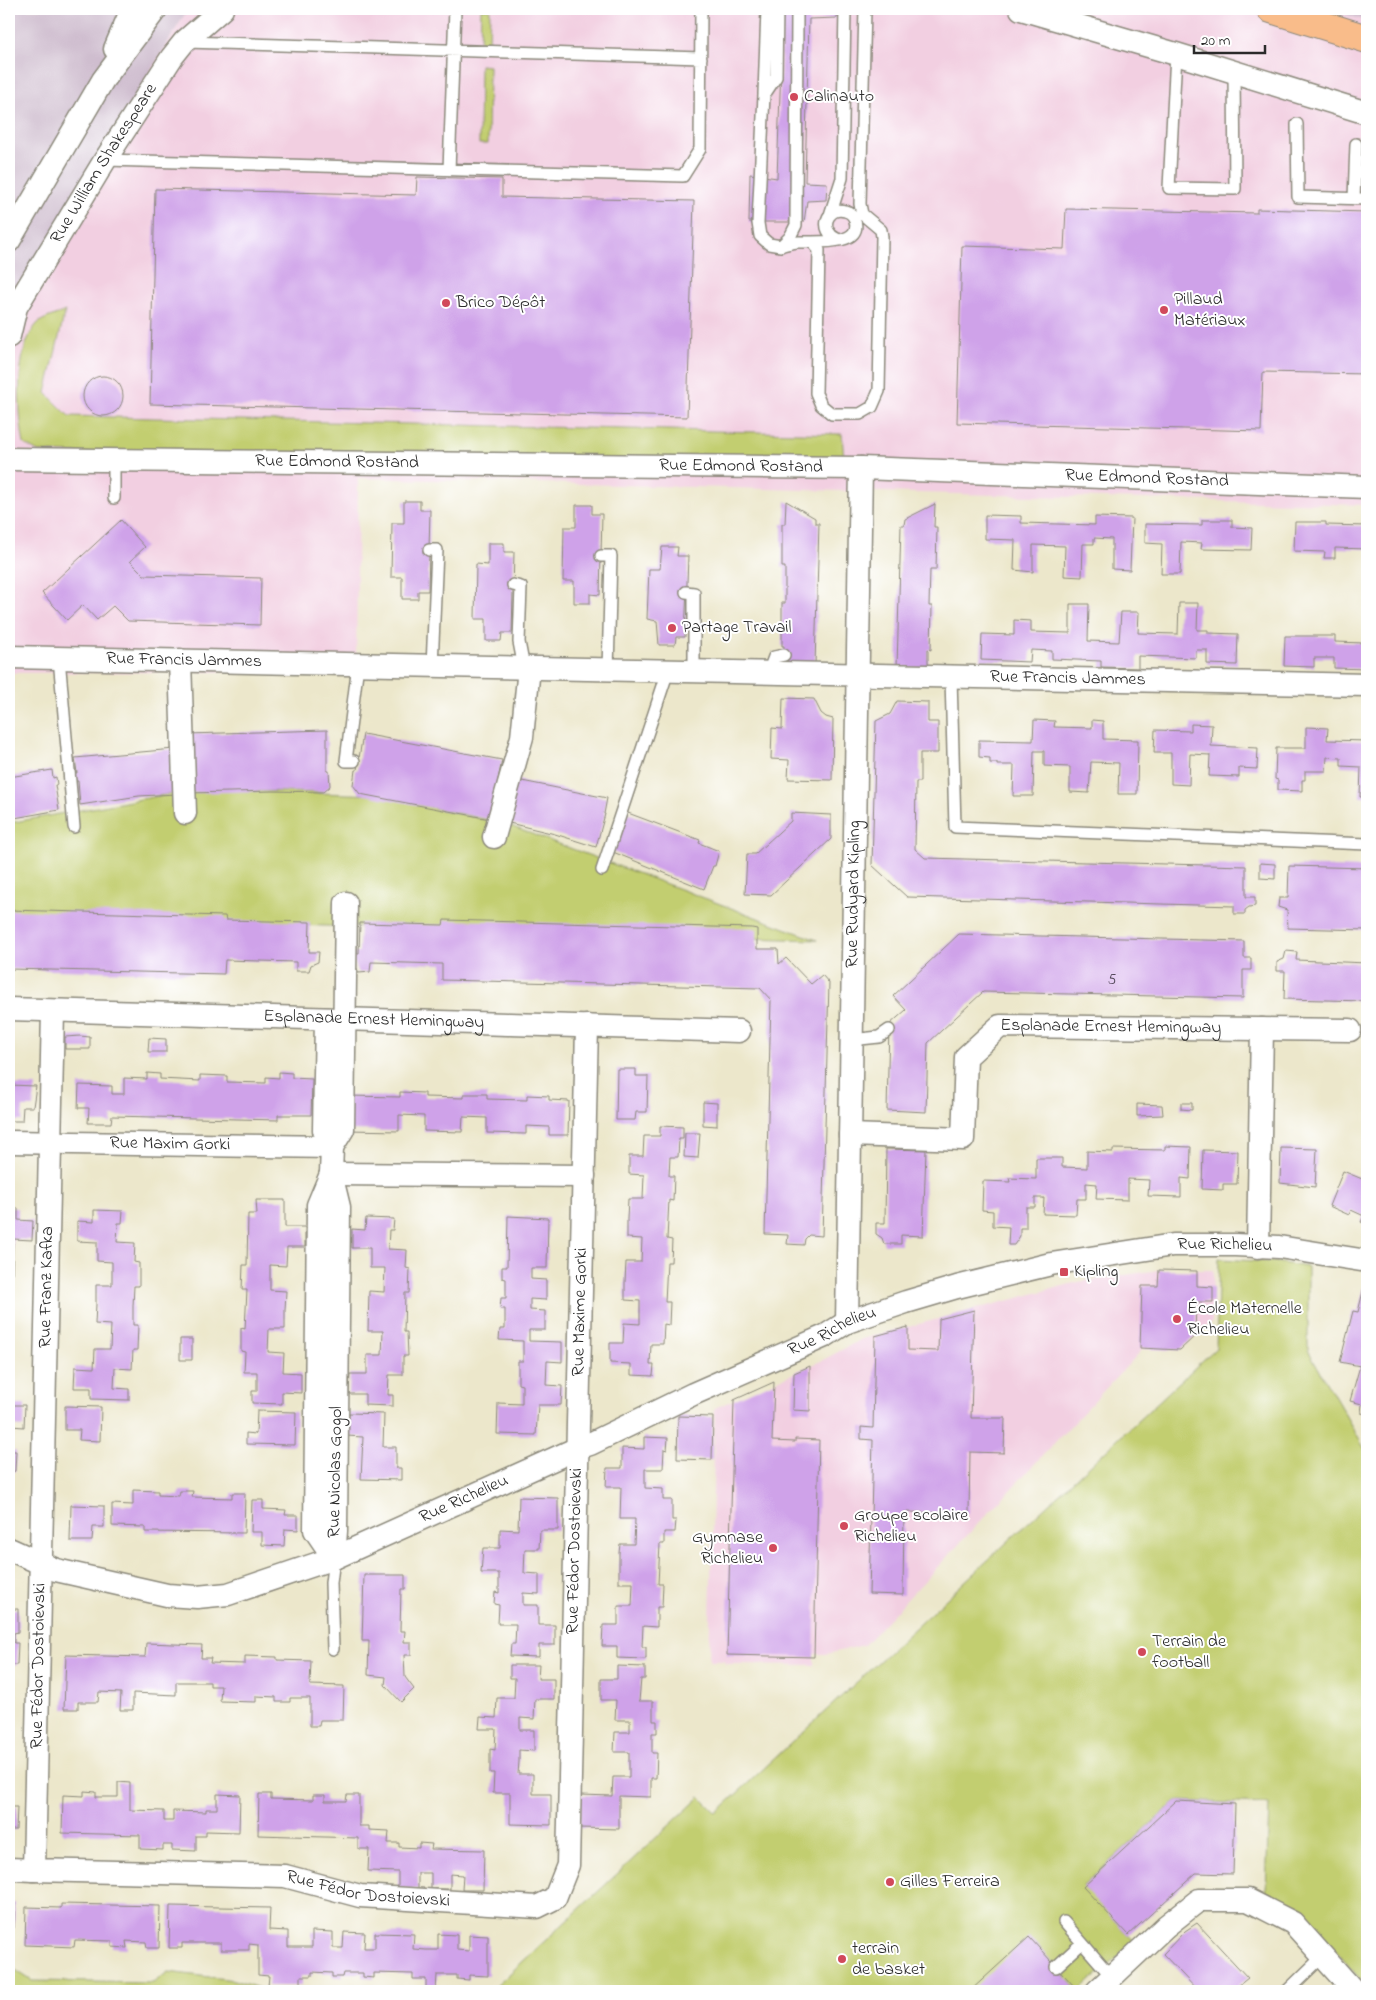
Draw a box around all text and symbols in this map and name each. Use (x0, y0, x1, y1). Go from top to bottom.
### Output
scale bar (1194, 22, 1265, 54)
text: 20 m (1201, 30, 1231, 52)
street label: Rue William Shakespeare (44, 78, 165, 249)
place label: Calinauto (804, 84, 874, 110)
marker: Calinauto (788, 91, 800, 103)
place label: Pillaud Matériaux (1174, 287, 1246, 334)
place label: Brico Dépôt (455, 290, 545, 316)
marker: Brico Dépôt (440, 297, 452, 309)
marker: Pillaud Matériaux (1158, 304, 1170, 316)
street label: Rue Edmond Rostand (255, 449, 419, 476)
street label: Rue Edmond Rostand (659, 453, 823, 481)
street label: Rue Edmond Rostand (1064, 463, 1229, 495)
place label: Partage Travail (682, 615, 792, 642)
marker: Partage Travail (666, 622, 678, 634)
street label: Rue Francis Jammes (106, 646, 262, 675)
street label: Rue Francis Jammes (990, 664, 1146, 693)
street label: Rue Rudyard Kipling (840, 820, 869, 968)
house number: 5 (1108, 969, 1117, 991)
street label: Esplanade Ernest Hemingway (263, 1004, 485, 1036)
street label: Esplanade Ernest Hemingway (1000, 1013, 1221, 1042)
street label: Rue Maxim Gorki (109, 1131, 231, 1158)
street label: Rue Franz Kafka (33, 1226, 61, 1348)
street label: Rue Richelieu (1177, 1232, 1273, 1260)
street label: Rue Maxime Gorki (566, 1247, 595, 1377)
place label: Kipling (1074, 1259, 1118, 1286)
marker: Kipling (1058, 1266, 1070, 1278)
place label: École Maternelle Richelieu (1187, 1296, 1303, 1343)
street label: Rue Richelieu (784, 1300, 880, 1364)
marker: École Maternelle Richelieu (1171, 1313, 1183, 1325)
street label: Rue Nicolas Gogol (322, 1406, 351, 1538)
street label: Rue Fédor Dostoievski (560, 1467, 590, 1634)
street label: Rue Richelieu (415, 1468, 513, 1531)
place label: Groupe scolaire Richelieu (854, 1503, 969, 1550)
marker: Groupe scolaire Richelieu (838, 1520, 850, 1532)
place label: Gymnase Richelieu (692, 1525, 764, 1572)
marker: Gymnase Richelieu (767, 1542, 779, 1554)
street label: Rue Fédor Dostoievski (25, 1583, 53, 1749)
place label: Terrain de football (1152, 1629, 1227, 1676)
marker: Terrain de football (1136, 1646, 1148, 1658)
street label: Rue Fédor Dostoievski (283, 1864, 451, 1915)
place label: Gilles Ferreira (900, 1869, 1000, 1895)
marker: Gilles Ferreira (884, 1876, 896, 1888)
place label: terrain de basket (852, 1936, 925, 1983)
marker: terrain de basket (836, 1953, 848, 1965)

